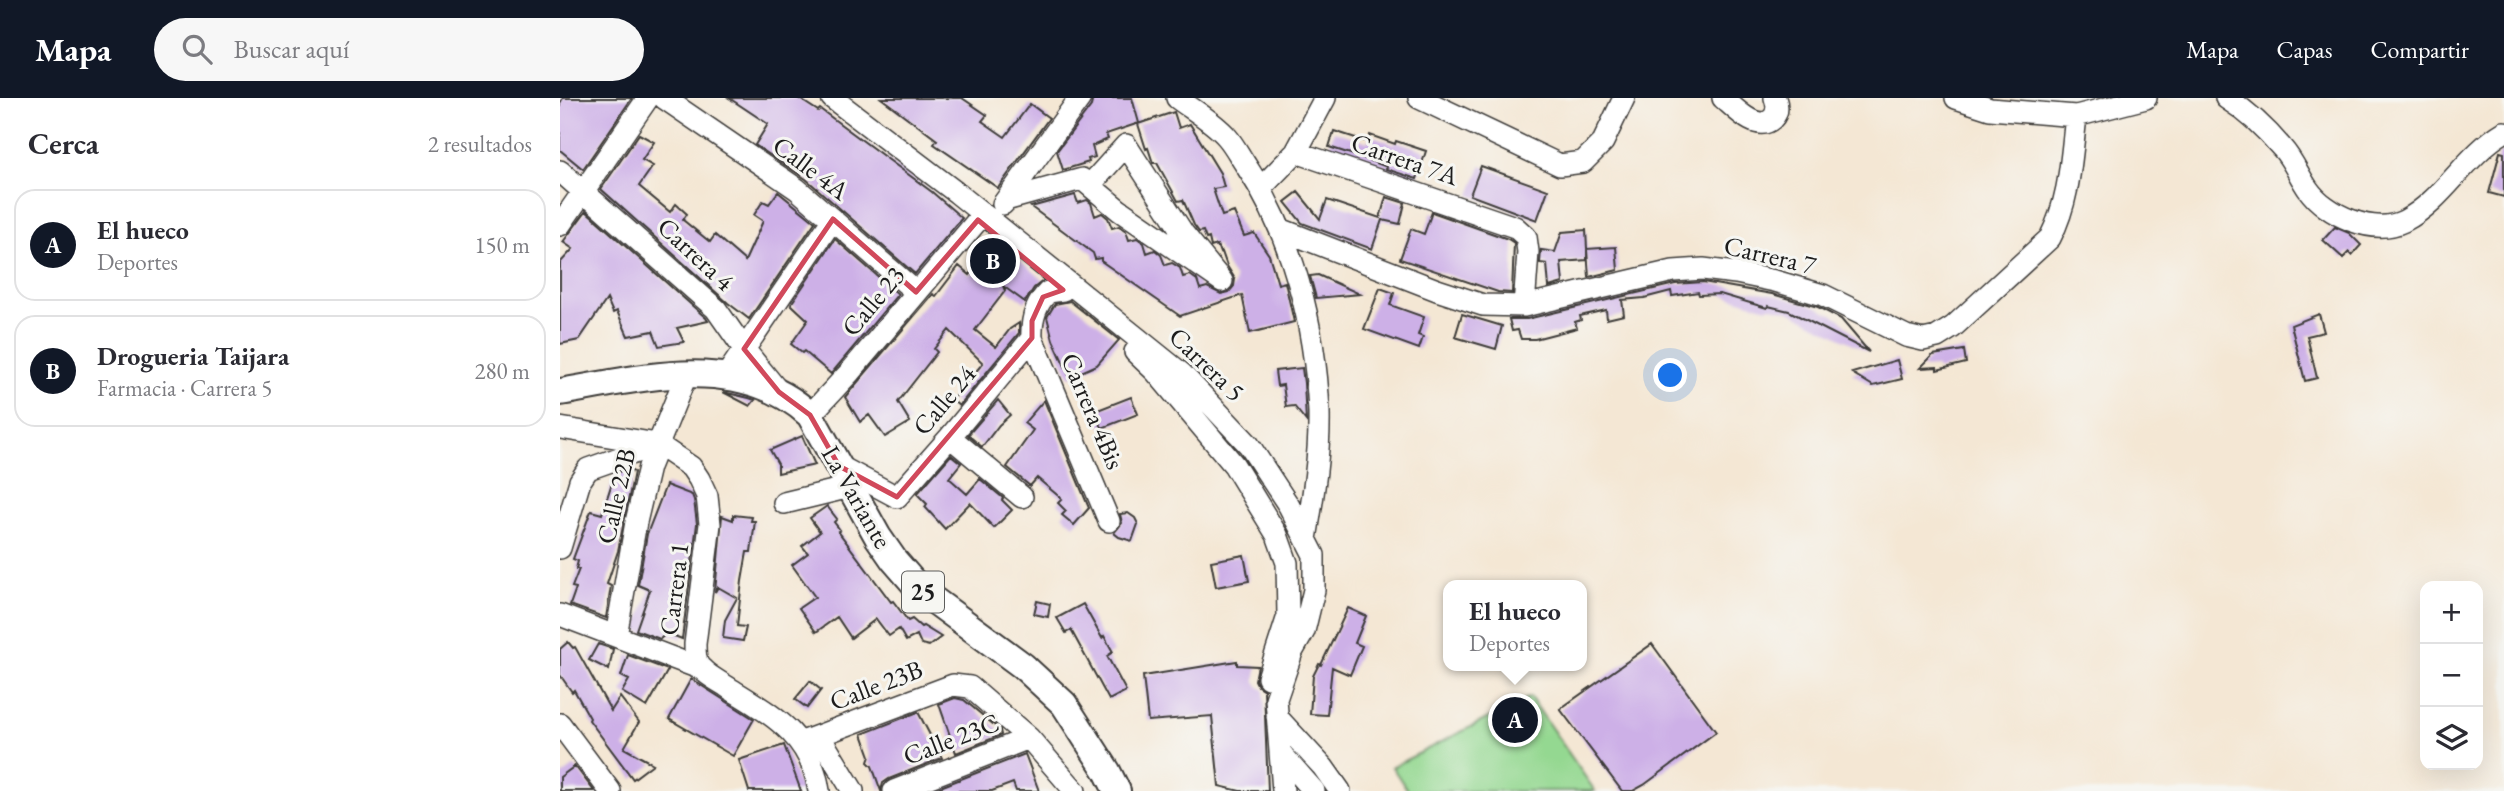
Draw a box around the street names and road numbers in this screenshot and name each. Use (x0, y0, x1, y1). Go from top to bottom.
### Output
street label: Carrera 7A (1347, 125, 1464, 193)
street label: Calle 4A (766, 128, 857, 208)
street label: Carrera 4 (650, 210, 742, 299)
street label: Carrera 7 (1721, 228, 1820, 282)
street label: Calle 23 (834, 259, 912, 343)
street label: Carrera 5 (1162, 319, 1252, 409)
street label: Carrera 4Bis (1053, 348, 1133, 474)
street label: Calle 24 (905, 357, 984, 442)
street label: La Variante (814, 439, 900, 555)
street label: Calle 22B (589, 445, 643, 547)
street label: Carrera 1 (651, 541, 697, 637)
road number: 25 (902, 572, 944, 612)
street label: Calle 23B (825, 652, 927, 718)
street label: Calle 23C (898, 705, 1004, 773)

